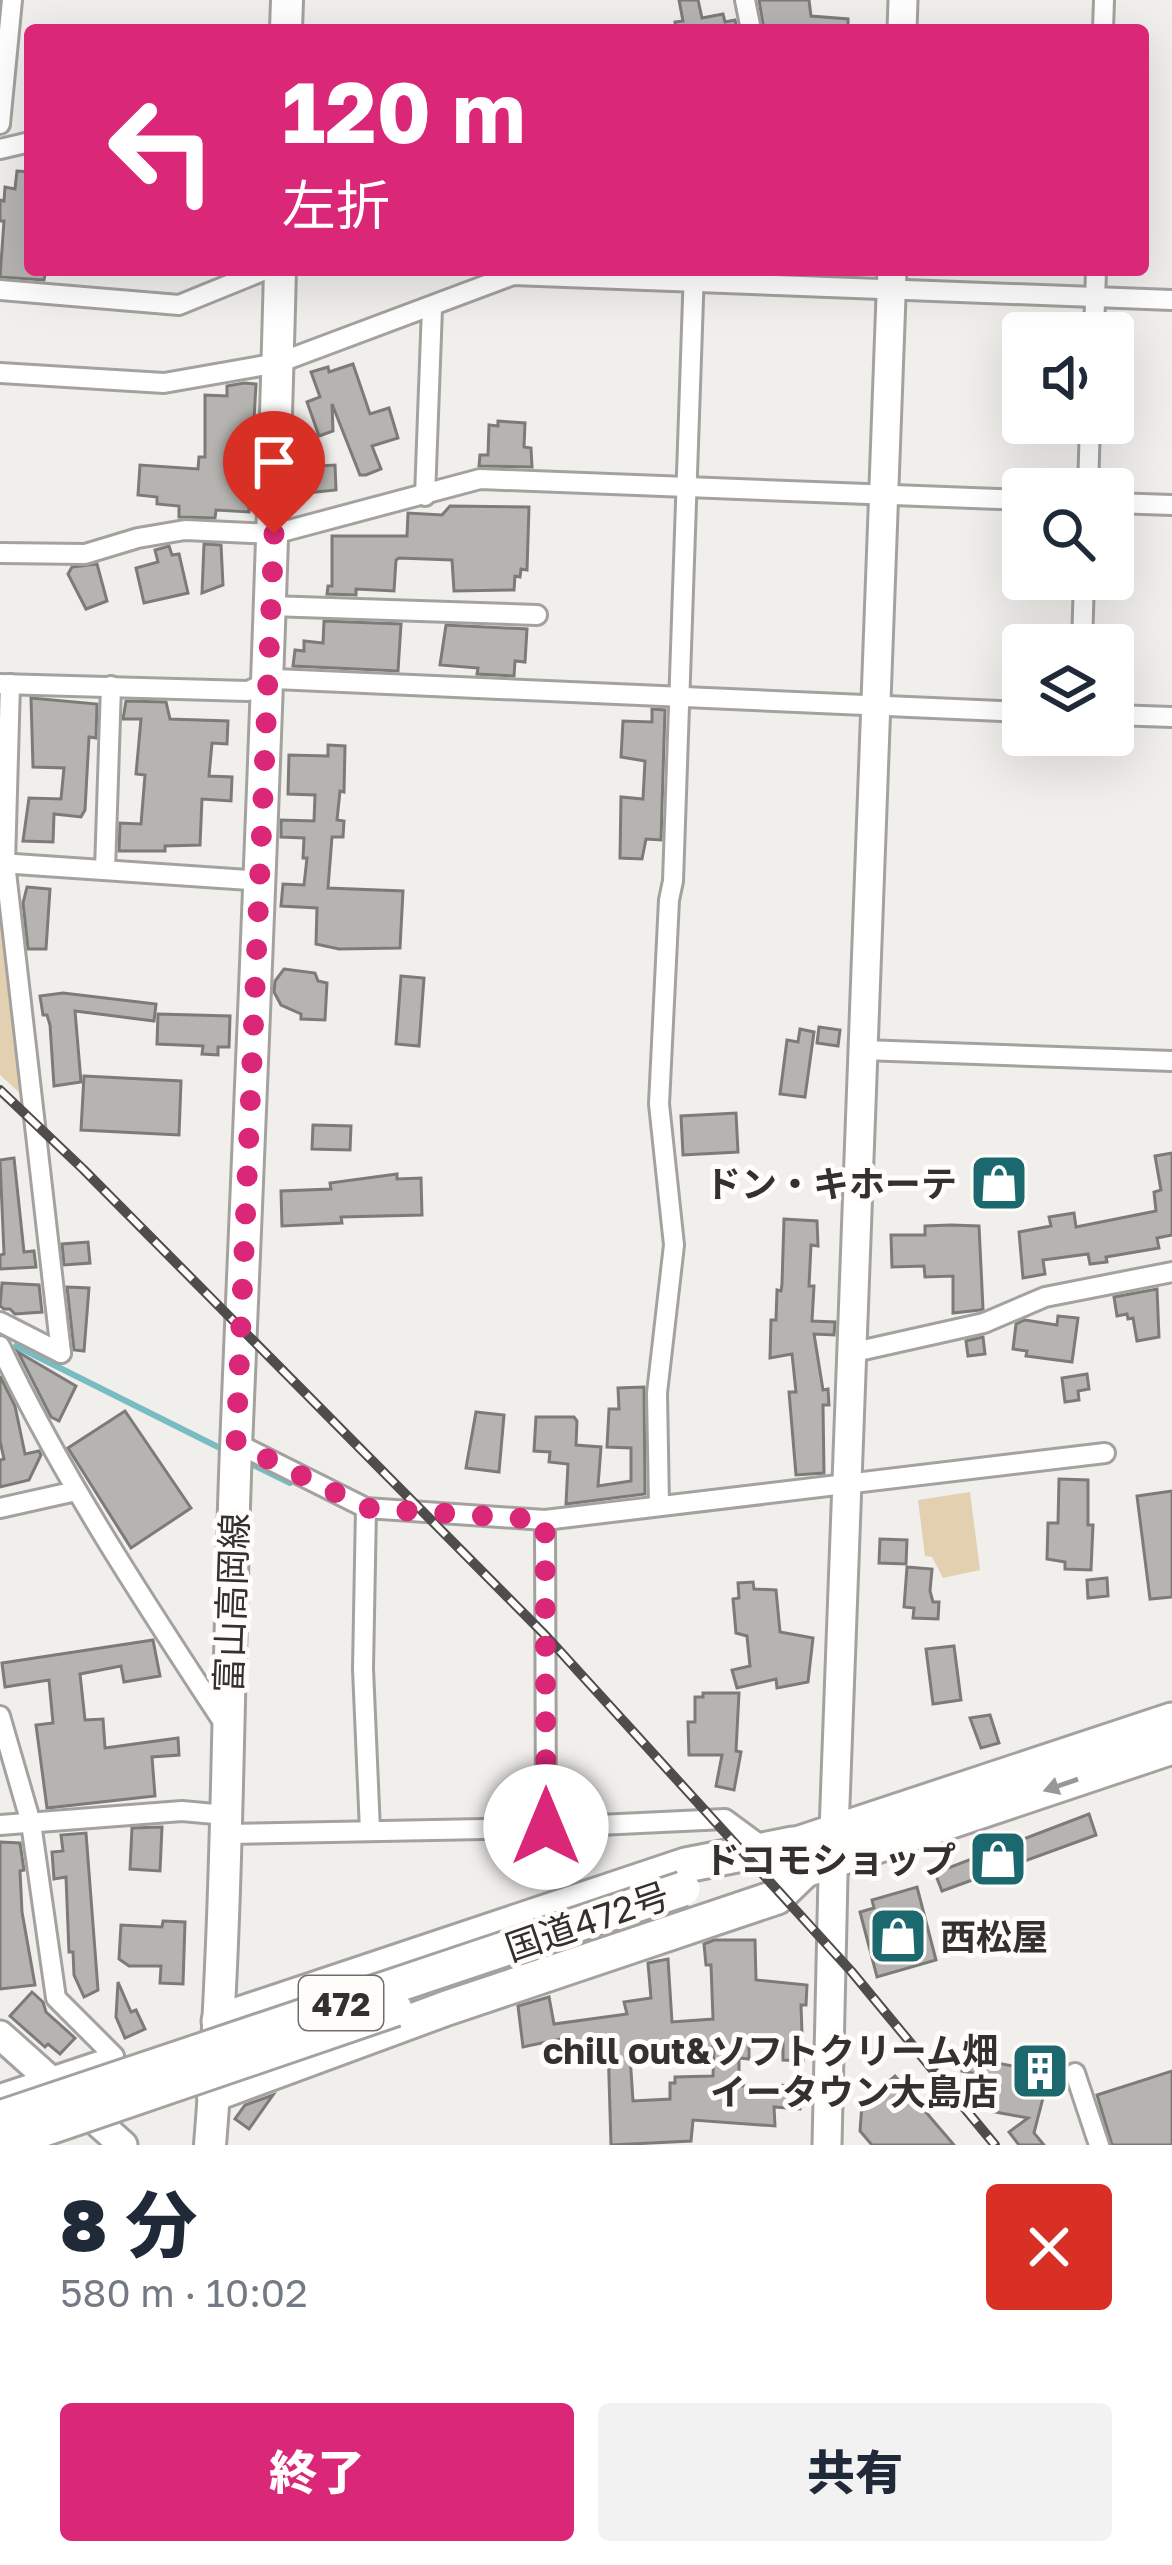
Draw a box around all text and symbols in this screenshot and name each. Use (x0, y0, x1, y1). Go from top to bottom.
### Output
text: 120 m (282, 61, 526, 161)
icon: left (84, 72, 240, 228)
text: 左折 (282, 172, 390, 237)
map controls (1002, 312, 1134, 756)
button: sound (1002, 312, 1134, 444)
pin (223, 411, 325, 534)
icon: arrive (241, 429, 307, 495)
button: search (1002, 468, 1134, 600)
button: layers (1002, 624, 1134, 756)
shop icon: ドン・キホーテ (968, 1152, 1030, 1214)
place label: ドン・キホーテ (705, 1162, 957, 1205)
street label: 富山高岡線 (206, 1512, 256, 1694)
position arrow (483, 1764, 609, 1890)
one-way arrow (1042, 1776, 1079, 1795)
shop icon: ドコモショップ (967, 1828, 1029, 1890)
place label: ドコモショップ (704, 1838, 956, 1881)
street label: 国道472号 (500, 1873, 674, 1969)
shop icon: 西松屋 (867, 1905, 929, 1967)
place label: 西松屋 (940, 1915, 1048, 1958)
road number: 472 (299, 1976, 383, 2030)
place label: chill out&ソフトクリーム畑 イータウン大島店 (543, 2029, 998, 2113)
building icon: chill out&ソフトクリーム畑 イータウン大島店 (1009, 2040, 1071, 2102)
text: 8 分 (60, 2180, 197, 2267)
button: close (986, 2184, 1112, 2310)
text: 580 m · 10:02 (60, 2269, 308, 2316)
button: 終了 (60, 2403, 574, 2541)
button: 共有 (598, 2403, 1112, 2541)

